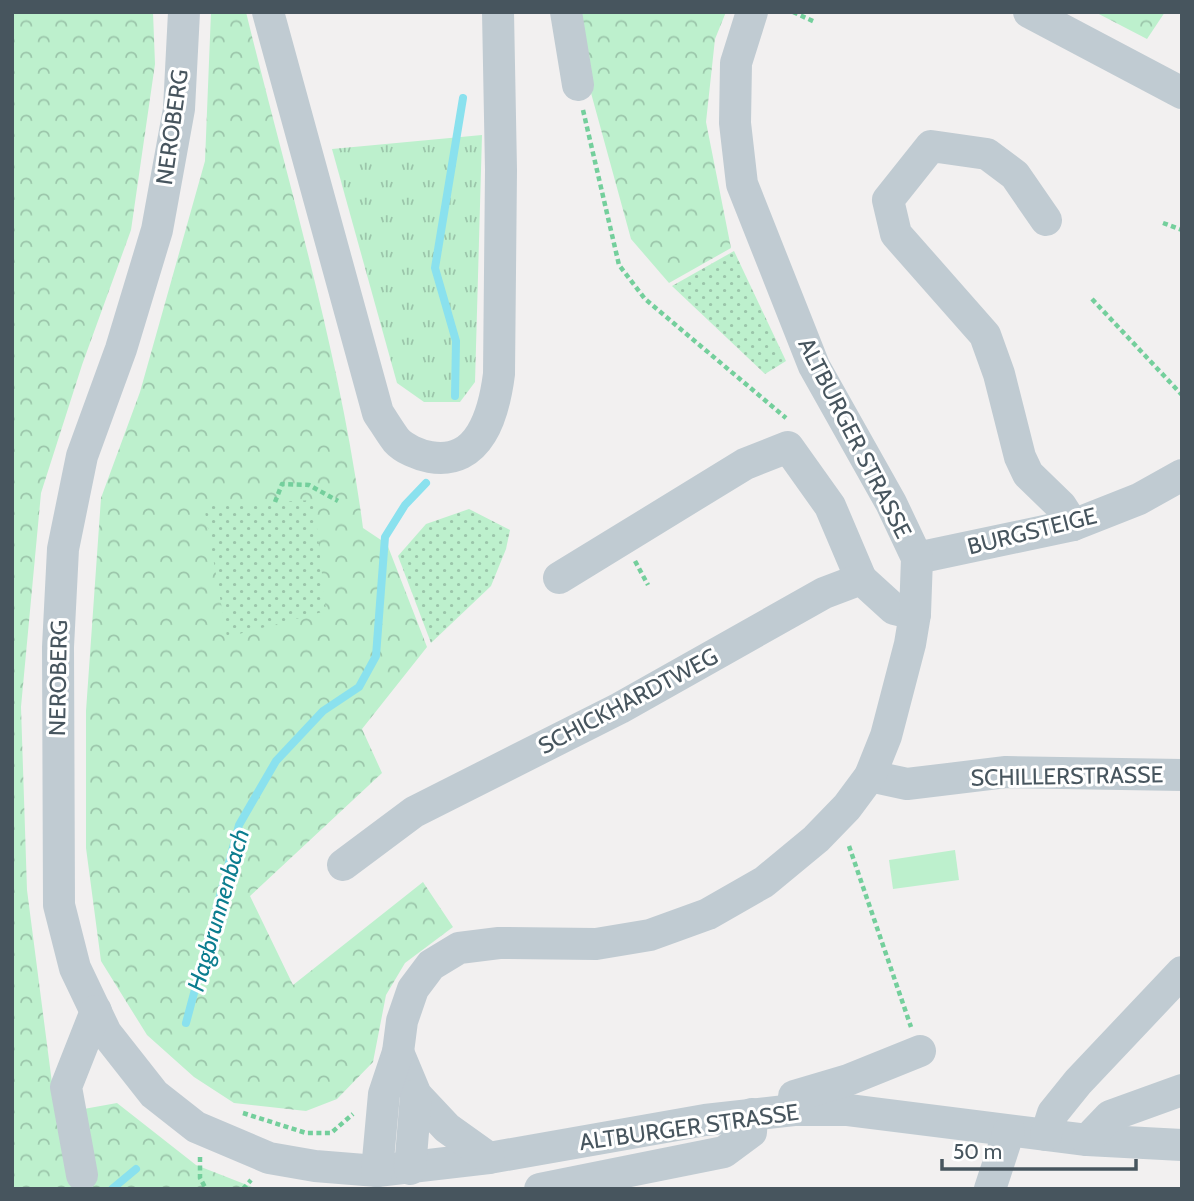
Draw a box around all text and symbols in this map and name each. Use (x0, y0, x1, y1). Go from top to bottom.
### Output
street label: NEROBERG (150, 67, 194, 187)
street label: ALTBURGER STRASSE (792, 333, 918, 543)
street label: BURGSTEIGE (964, 501, 1100, 561)
street label: NEROBERG (43, 620, 73, 736)
street label: SCHICKHARDTWEG (533, 642, 723, 760)
street label: SCHILLERSTRASSE (970, 760, 1164, 792)
water label: Hagbrunnenbach (181, 825, 255, 995)
street label: ALTBURGER STRASSE (578, 1098, 800, 1156)
scale bar (942, 1128, 1136, 1172)
text: 50 m (953, 1139, 1002, 1164)

